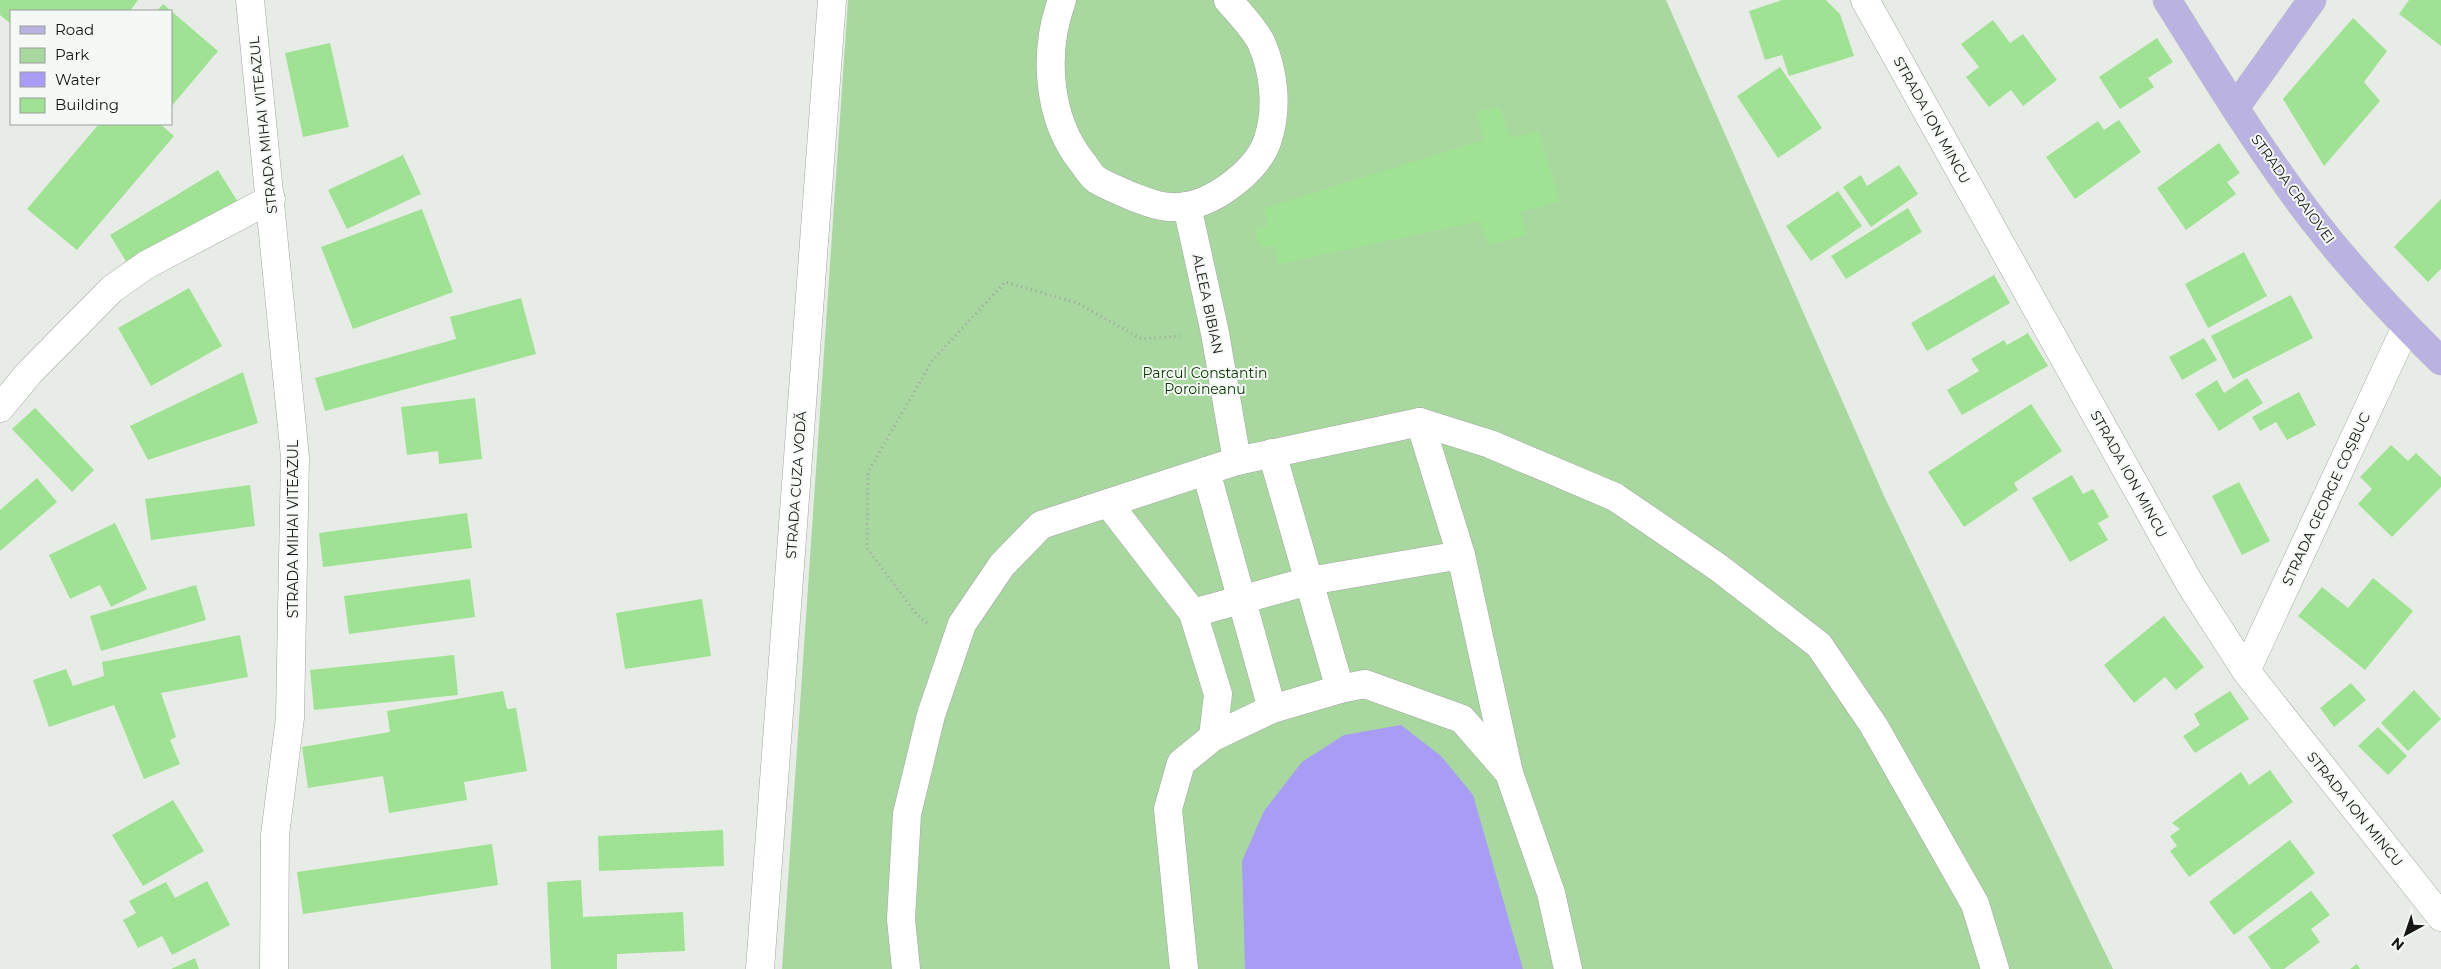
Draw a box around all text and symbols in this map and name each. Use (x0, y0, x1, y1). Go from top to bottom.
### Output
legend (10, 10, 172, 125)
text: Road (55, 20, 94, 39)
street label: STRADA MIHAI VITEAZUL (245, 35, 281, 215)
text: Park (55, 45, 89, 64)
street label: STRADA ION MINCU (1890, 53, 1974, 187)
text: Water (55, 70, 101, 89)
text: Building (55, 95, 119, 114)
street label: STRADA CRAIOVEI (2247, 131, 2339, 247)
street label: ALEEA BIBIAN (1189, 252, 1227, 356)
park label: Parcul Constantin Poroineanu (1143, 364, 1268, 398)
street label: STRADA ION MINCU (2087, 407, 2171, 541)
street label: STRADA CUZA VODĂ (782, 409, 810, 560)
street label: STRADA GEORGE COȘBUC (2278, 409, 2375, 589)
street label: STRADA MIHAI VITEAZUL (284, 439, 302, 618)
street label: STRADA ION MINCU (2303, 748, 2407, 870)
north arrow (2381, 909, 2431, 959)
text: N (2388, 933, 2408, 954)

